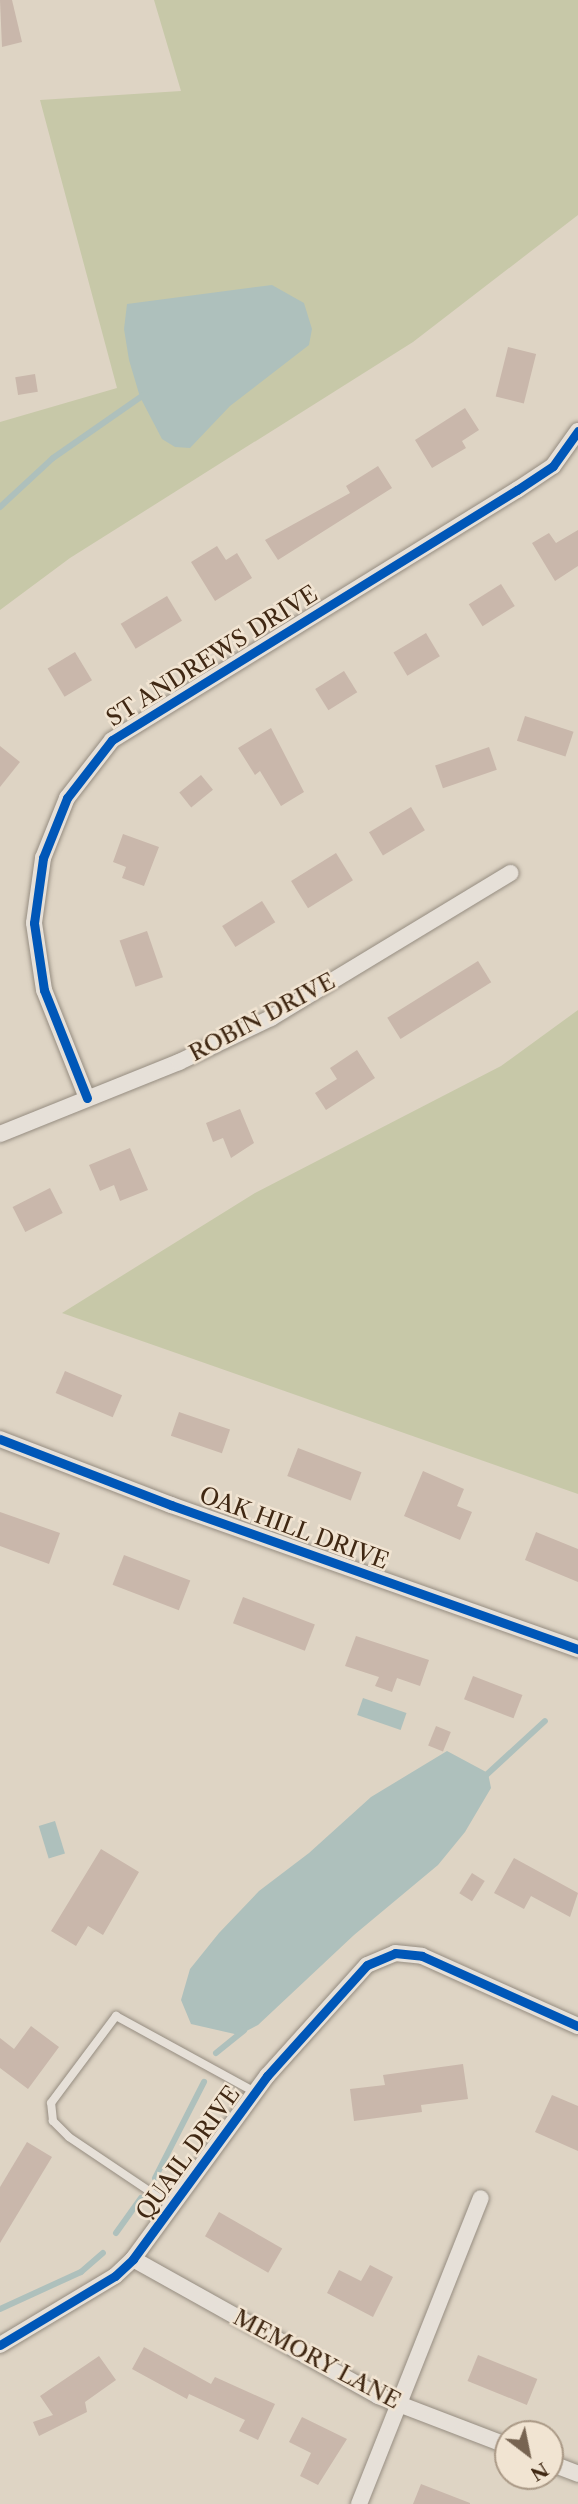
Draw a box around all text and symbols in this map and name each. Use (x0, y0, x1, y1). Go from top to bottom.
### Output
street label: ST ANDREWS DRIVE (101, 579, 323, 733)
street label: ROBIN DRIVE (184, 967, 340, 1067)
street label: OAK HILL DRIVE (195, 1481, 393, 1575)
street label: QUAIL DRIVE (130, 2081, 246, 2225)
street label: MEMORY LANE (228, 2303, 406, 2415)
north arrow (494, 2420, 564, 2490)
text: N (526, 2457, 552, 2486)

